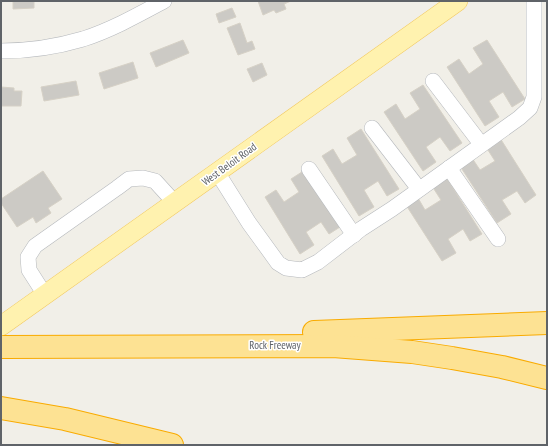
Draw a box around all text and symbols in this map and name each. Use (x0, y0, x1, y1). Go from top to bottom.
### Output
street label: West Beloit Road (199, 139, 259, 189)
street label: Rock Freeway (249, 338, 302, 352)

